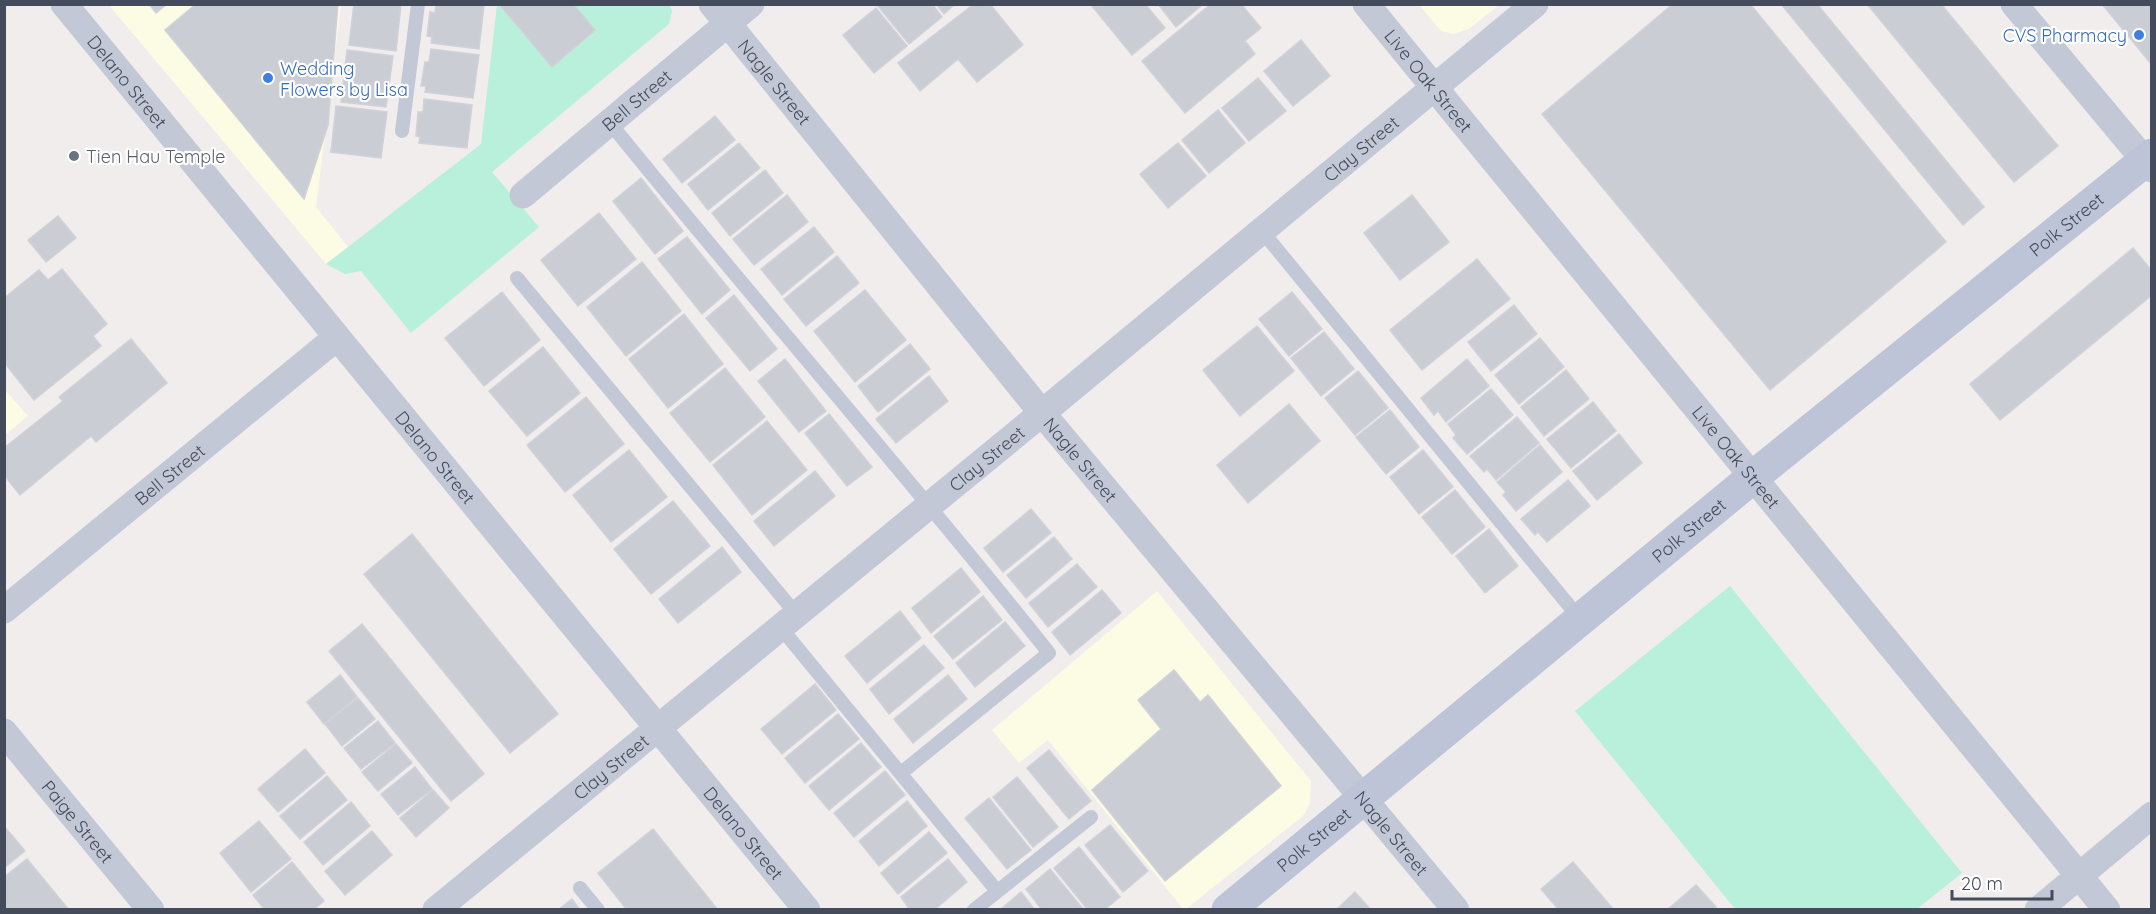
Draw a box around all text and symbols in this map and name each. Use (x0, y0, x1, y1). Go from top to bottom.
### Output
street label: Live Oak Street (1380, 24, 1478, 137)
place label: CVS Pharmacy (2003, 24, 2127, 47)
marker: CVS Pharmacy (2132, 28, 2146, 42)
street label: Delano Street (82, 30, 172, 133)
street label: Nagle Street (733, 34, 816, 129)
place label: Wedding Flowers by Lisa (280, 57, 408, 101)
street label: Bell Street (597, 64, 676, 136)
marker: Wedding Flowers by Lisa (261, 71, 275, 85)
street label: Clay Street (1318, 111, 1403, 186)
place label: Tien Hau Temple (86, 145, 225, 168)
marker: Tien Hau Temple (67, 149, 81, 163)
street label: Polk Street (2024, 187, 2108, 261)
street label: Live Oak Street (1687, 401, 1785, 513)
street label: Delano Street (391, 406, 481, 508)
street label: Nagle Street (1039, 412, 1123, 507)
street label: Clay Street (944, 421, 1029, 496)
street label: Bell Street (130, 439, 209, 510)
street label: Polk Street (1647, 493, 1730, 567)
street label: Clay Street (568, 729, 653, 804)
street label: Paige Street (37, 775, 119, 868)
street label: Delano Street (699, 782, 789, 884)
street label: Nagle Street (1350, 786, 1434, 880)
street label: Polk Street (1272, 802, 1355, 877)
scale bar (1952, 863, 2052, 901)
text: 20 m (1961, 872, 2003, 895)

